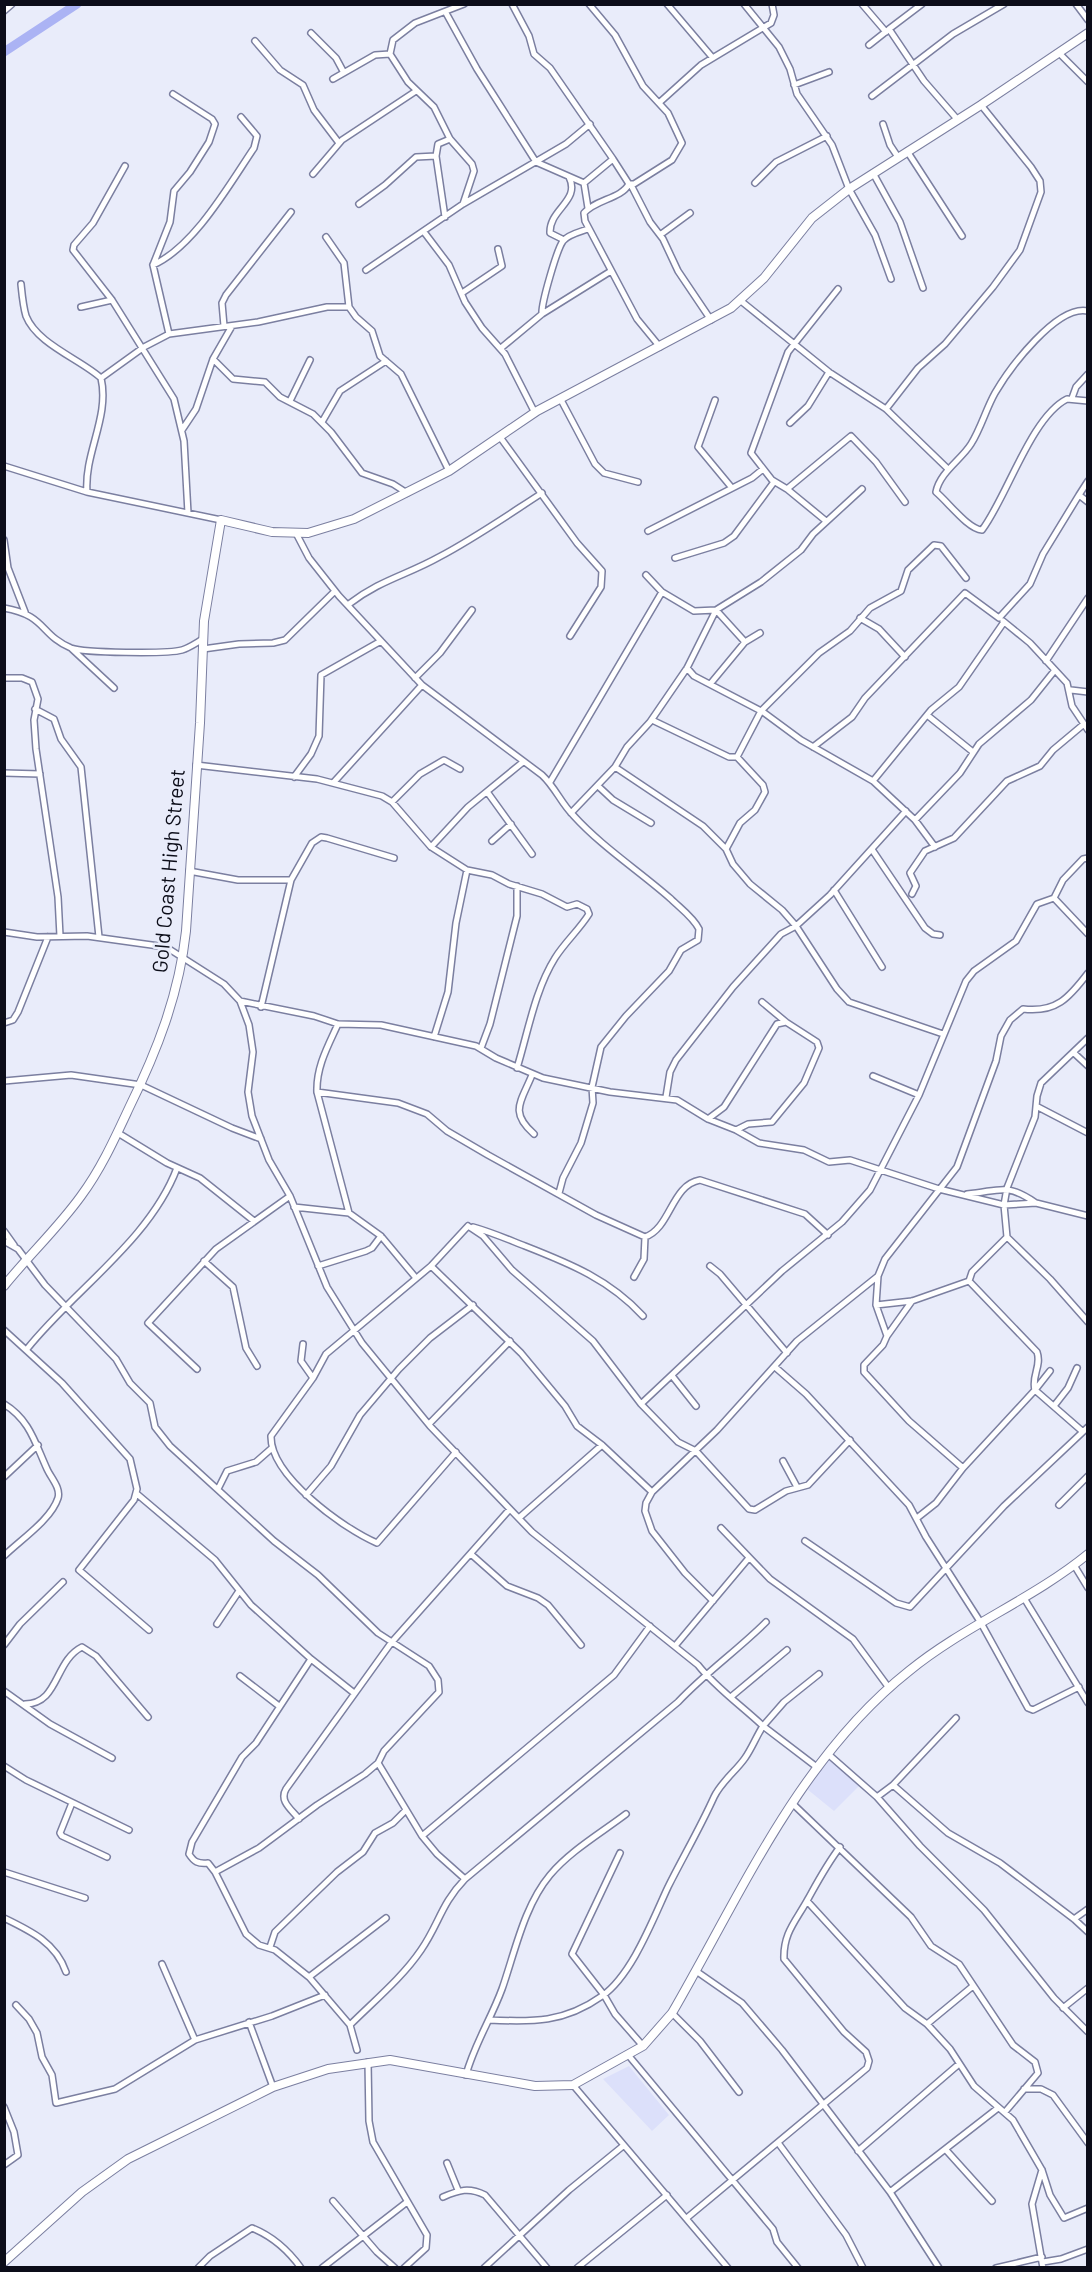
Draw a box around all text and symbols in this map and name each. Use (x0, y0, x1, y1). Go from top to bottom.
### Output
street label: Gold Coast High Street (146, 768, 189, 974)

